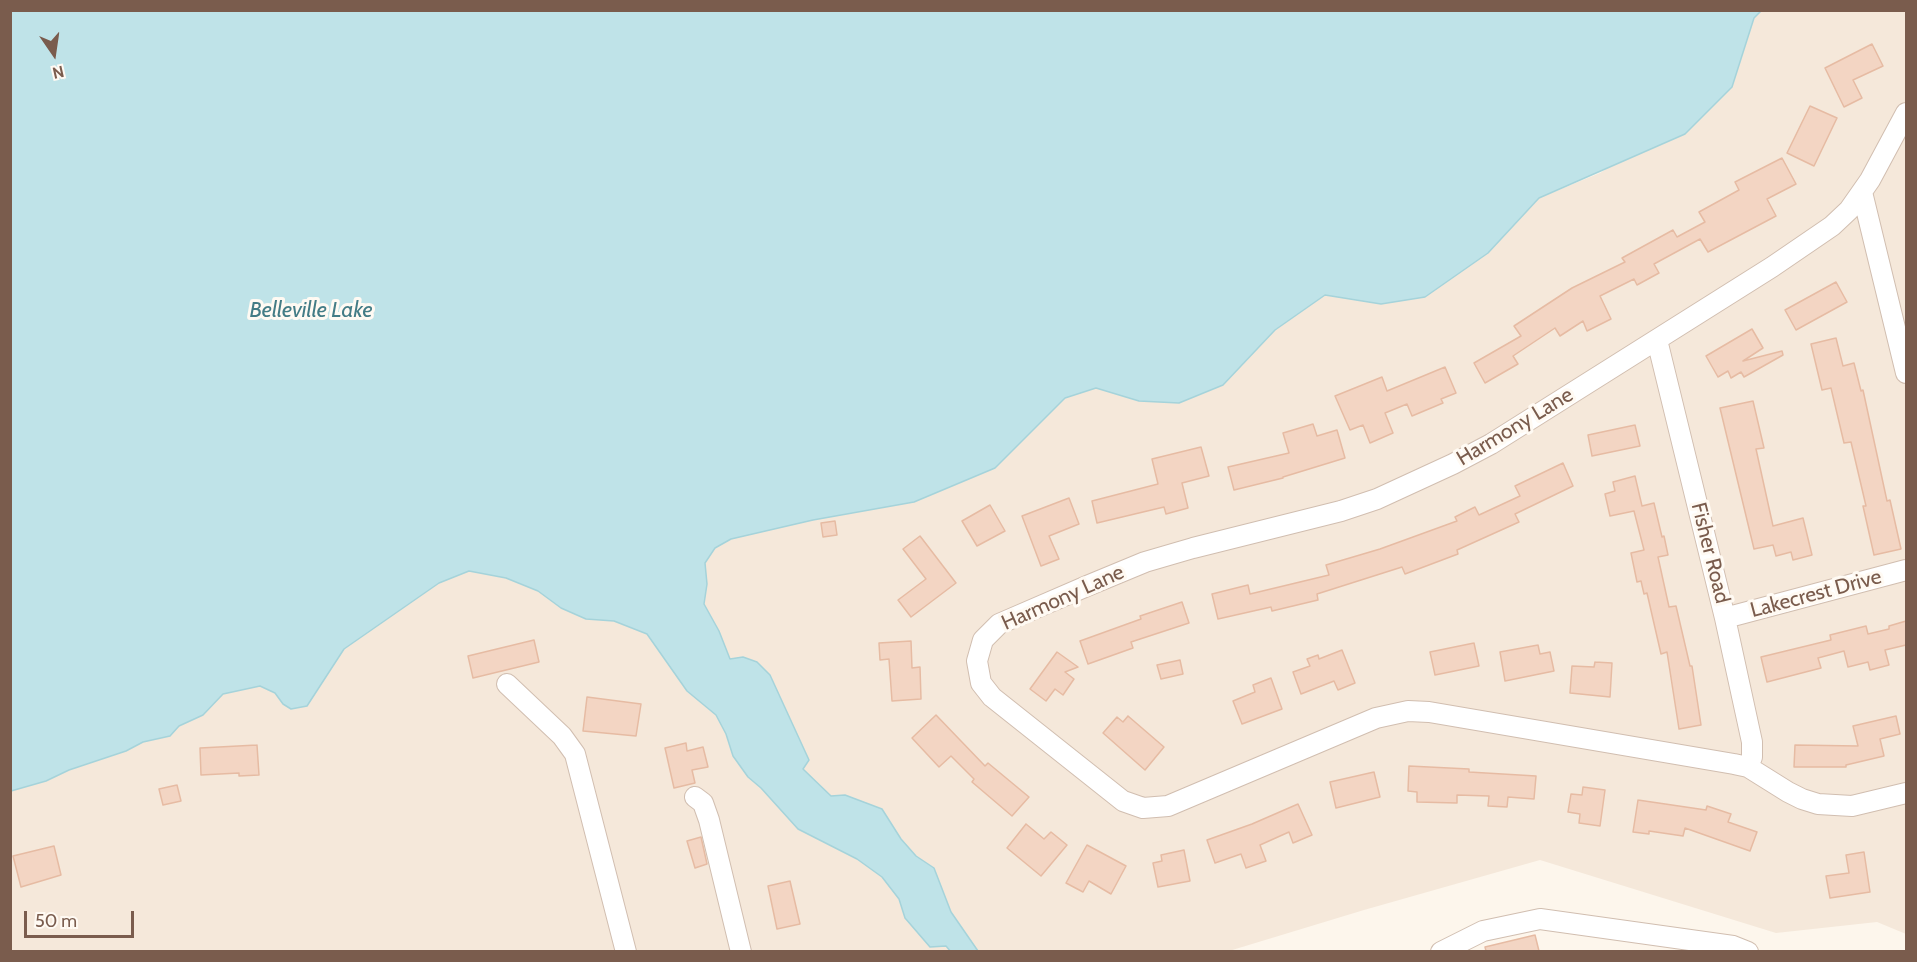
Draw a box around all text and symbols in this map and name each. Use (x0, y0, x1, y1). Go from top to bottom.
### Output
north arrow (24, 24, 84, 84)
text: N (51, 61, 66, 83)
water label: Belleville Lake (249, 298, 373, 324)
street label: Harmony Lane (1452, 382, 1578, 472)
street label: Fisher Road (1685, 500, 1735, 606)
street label: Harmony Lane (998, 560, 1128, 636)
street label: Lakecrest Drive (1748, 564, 1884, 624)
scale bar (27, 899, 136, 937)
text: 50 m (35, 910, 77, 932)

